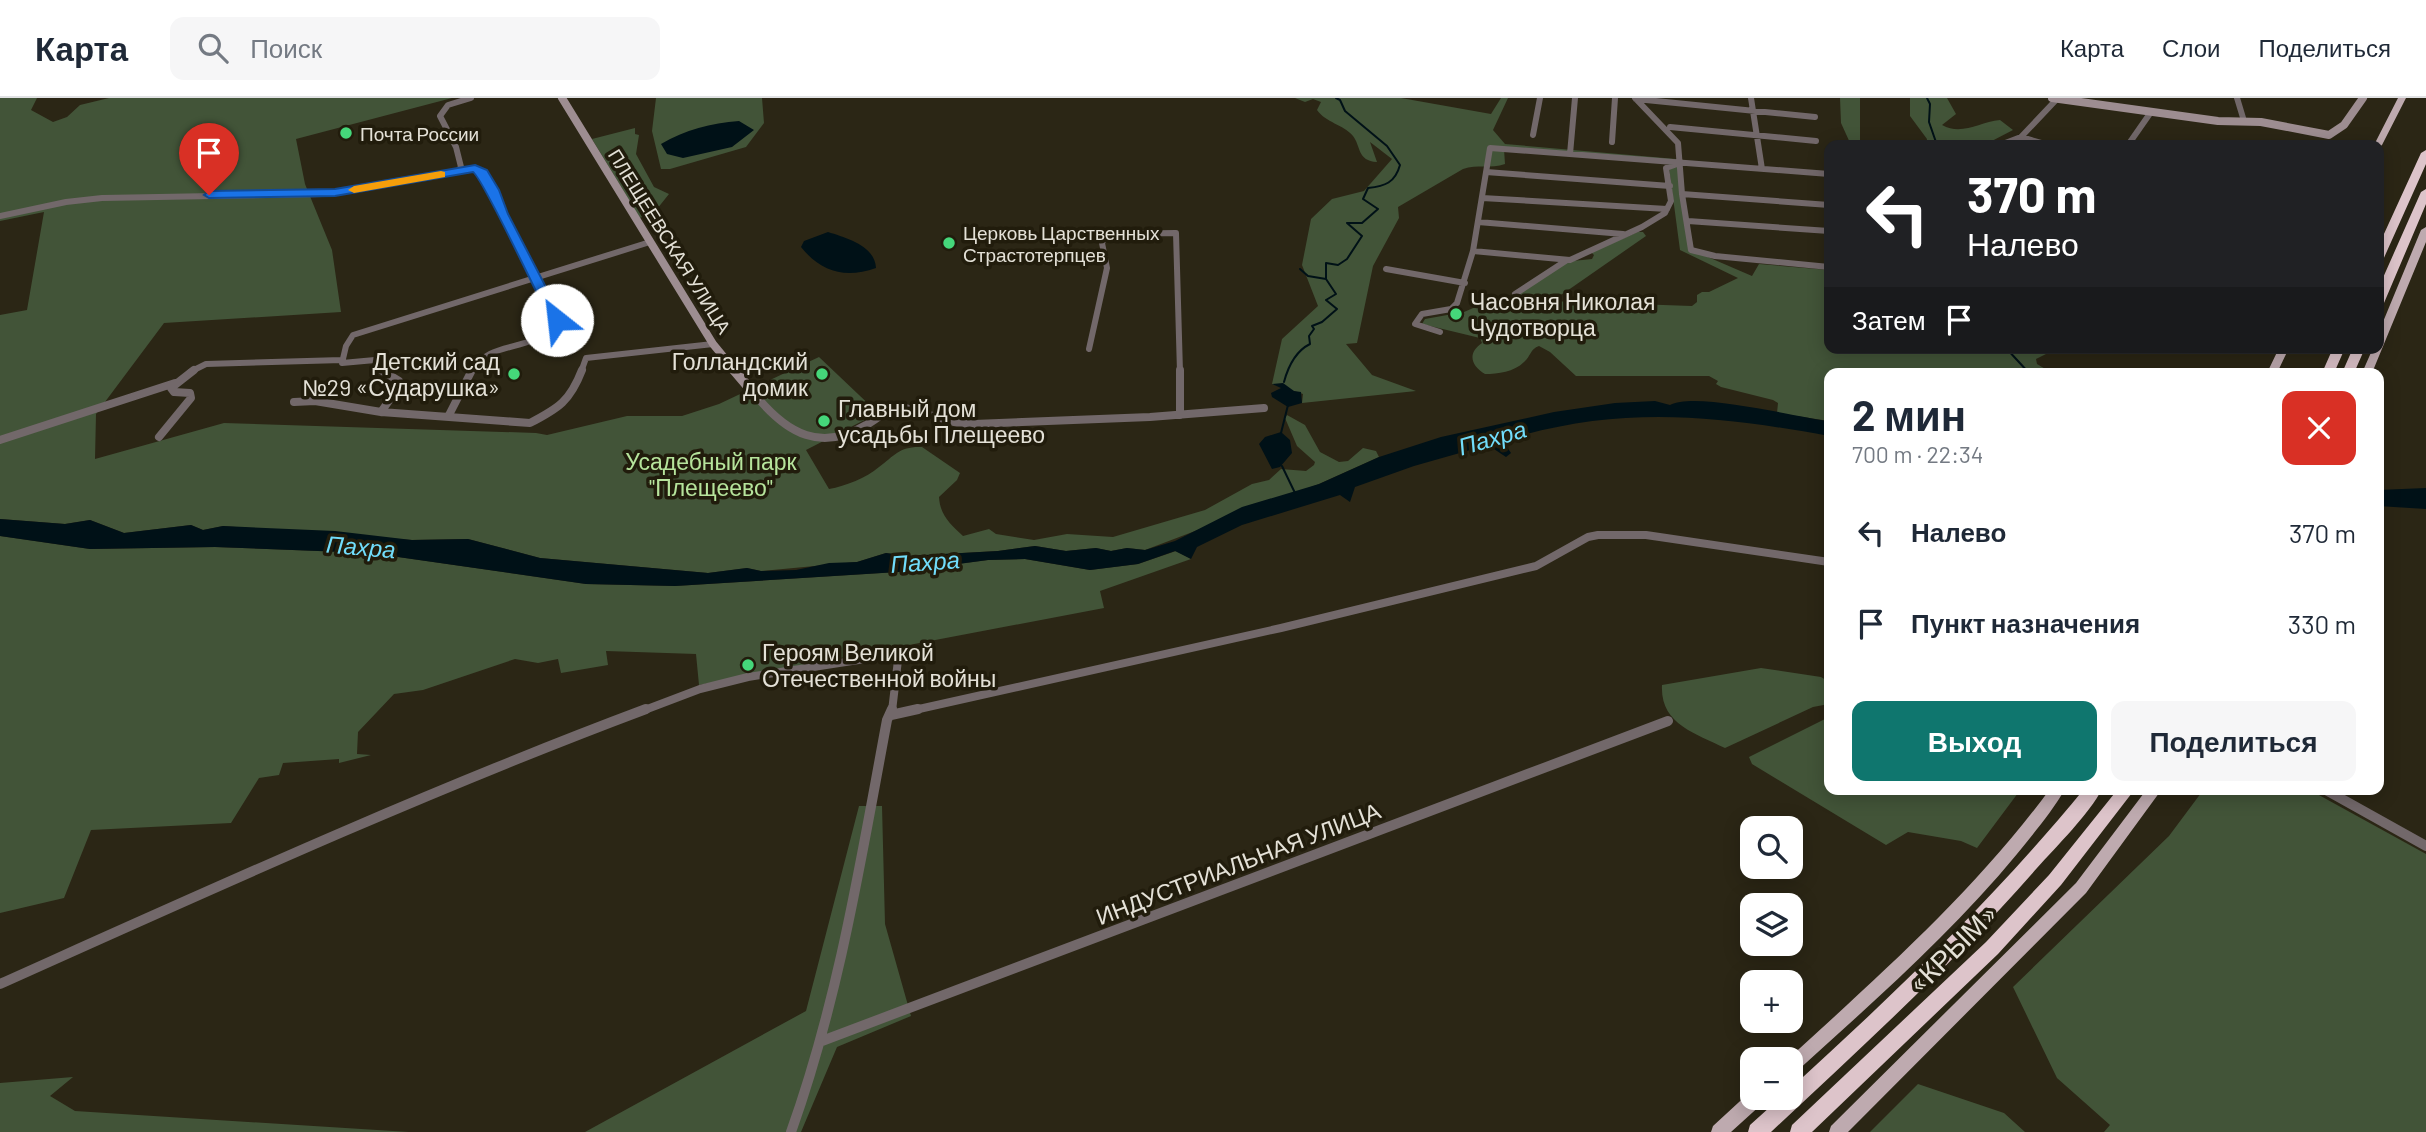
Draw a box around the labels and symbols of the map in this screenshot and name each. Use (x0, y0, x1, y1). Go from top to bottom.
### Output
place label: Почта России (360, 122, 479, 145)
pin (179, 123, 239, 195)
marker: Почта России (338, 125, 354, 141)
street label: ПЛЕЩЕЕВСКАЯ УЛИЦА (604, 144, 736, 338)
place label: Церковь Царственных Страстотерпцев (963, 221, 1160, 266)
marker: Церковь Царственных Страстотерпцев (941, 235, 957, 251)
position arrow (520, 283, 594, 357)
place label: Часовня Николая Чудотворца (1470, 287, 1655, 341)
marker: Часовня Николая Чудотворца (1448, 306, 1464, 322)
place label: Детский сад №29 «Сударушка» (302, 347, 501, 401)
place label: Голландский домик (672, 347, 809, 401)
marker: Детский сад №29 «Сударушка» (506, 366, 522, 382)
marker: Голландский домик (814, 366, 830, 382)
place label: Главный дом усадьбы Плещеево (838, 394, 1045, 448)
marker: Главный дом усадьбы Плещеево (816, 413, 832, 429)
water label: Пахра (1455, 413, 1529, 461)
park label: Усадебный парк "Плещеево" (625, 447, 798, 501)
water label: Пахра (325, 529, 397, 563)
water label: Пахра (889, 544, 961, 578)
place label: Героям Великой Отечественной войны (762, 638, 996, 692)
marker: Героям Великой Отечественной войны (740, 657, 756, 673)
street label: ИНДУСТРИАЛЬНАЯ УЛИЦА (1092, 796, 1385, 930)
street label: «КРЫМ» (1900, 896, 2004, 1000)

